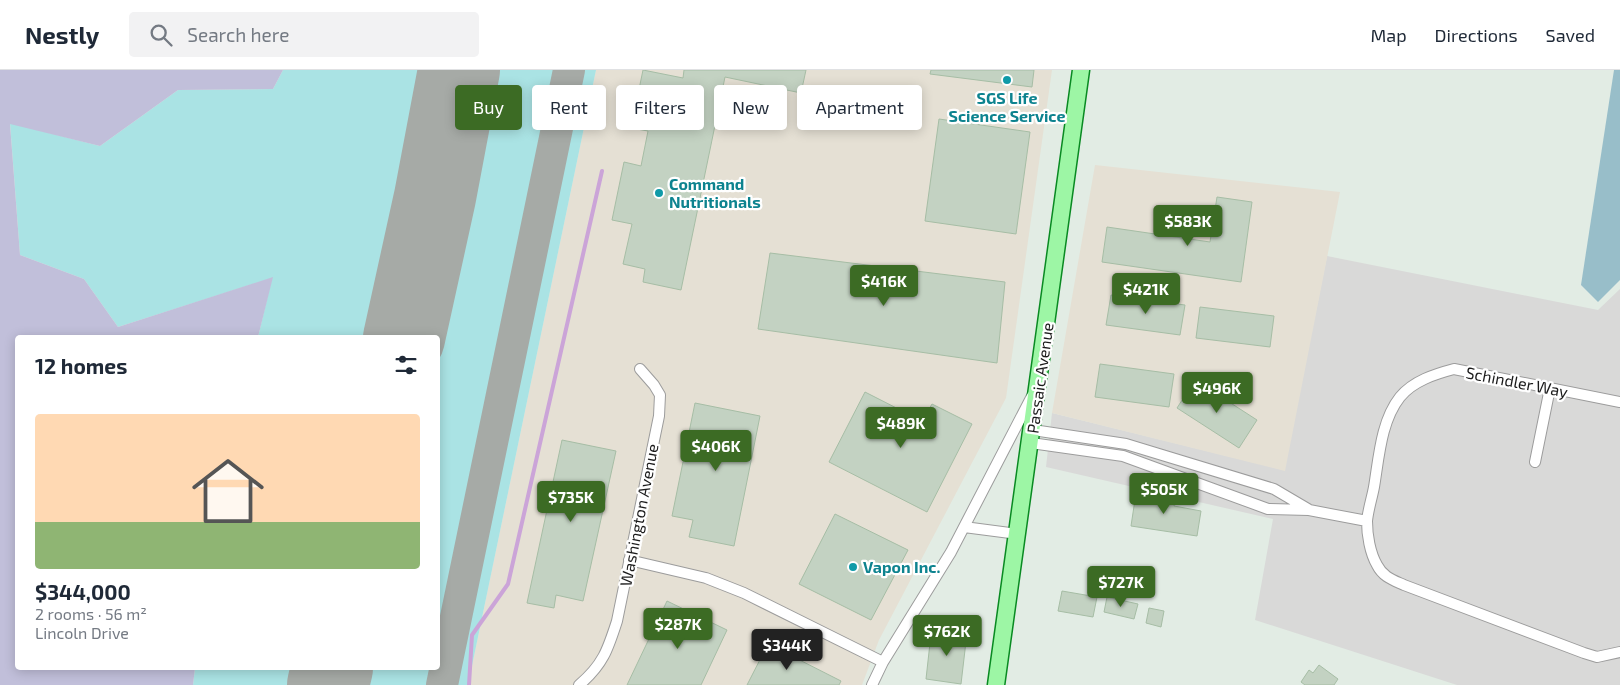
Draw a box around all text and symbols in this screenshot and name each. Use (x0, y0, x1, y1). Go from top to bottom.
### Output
search box (129, 12, 479, 57)
text: Nestly (25, 20, 99, 49)
icon: search (147, 21, 175, 49)
text: Search here (187, 23, 289, 46)
text: Map (1370, 24, 1407, 46)
text: Directions (1435, 24, 1518, 46)
text: Saved (1546, 24, 1595, 46)
marker: SGS Life Science Service (1001, 74, 1013, 86)
chip: Buy (455, 85, 522, 130)
chip: Rent (532, 85, 606, 130)
chip: Filters (616, 85, 704, 130)
chip: New (714, 85, 787, 130)
chip: Apartment (797, 85, 922, 130)
place label: SGS Life Science Service (949, 88, 1065, 125)
place label: Command Nutritionals (669, 174, 761, 211)
marker: Command Nutritionals (653, 187, 665, 199)
pin: $583K (1153, 204, 1223, 247)
text: $583K (1164, 211, 1212, 230)
pin: $416K (849, 264, 919, 307)
text: $416K (861, 271, 907, 290)
pin: $421K (1111, 272, 1181, 315)
text: $421K (1123, 279, 1169, 298)
street label: Passaic Avenue (1022, 321, 1057, 435)
icon: filters (392, 351, 420, 379)
text: 12 homes (35, 353, 127, 378)
street label: Schindler Way (1464, 362, 1570, 401)
pin: $496K (1182, 372, 1252, 414)
text: $496K (1193, 378, 1241, 397)
pin: $489K (866, 406, 936, 449)
text: $489K (876, 413, 926, 432)
pin: $406K (681, 430, 751, 472)
text: $406K (691, 436, 741, 455)
street label: Washington Avenue (615, 442, 662, 588)
icon: home (183, 446, 273, 536)
pin: $505K (1129, 472, 1199, 515)
text: $505K (1140, 479, 1188, 498)
pin: $735K (536, 480, 606, 523)
text: $735K (548, 487, 594, 506)
place label: Vapon Inc. (863, 557, 940, 576)
marker: Vapon Inc. (847, 561, 859, 573)
pin: $727K (1086, 566, 1156, 608)
text: $727K (1098, 572, 1144, 591)
text: $344,000 (35, 579, 131, 604)
text: 2 rooms · 56 m² (35, 604, 147, 623)
pin: $287K (643, 608, 713, 650)
text: $287K (654, 614, 702, 633)
pin: $762K (912, 614, 982, 657)
text: $762K (924, 621, 970, 640)
text: Lincoln Drive (35, 623, 129, 642)
pin: $344K (752, 628, 822, 671)
text: $344K (763, 635, 811, 654)

